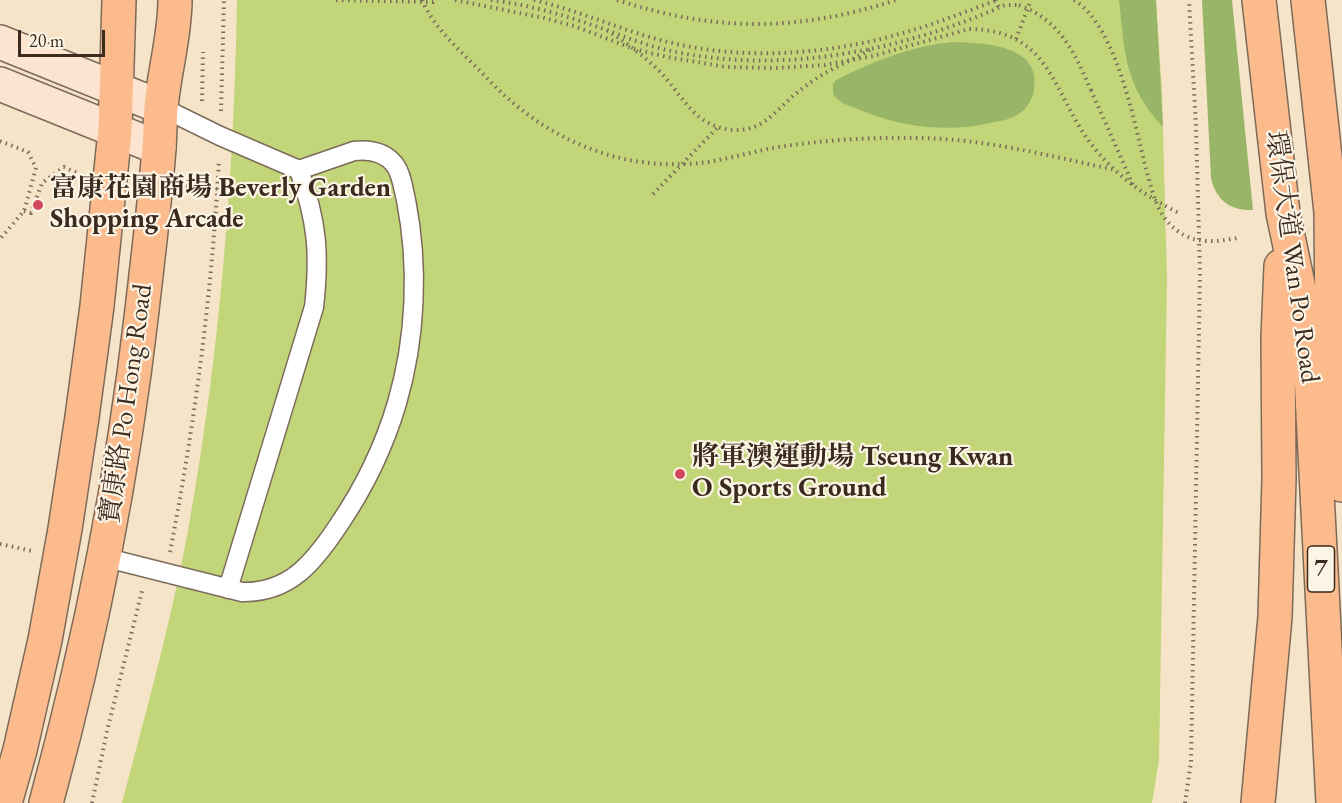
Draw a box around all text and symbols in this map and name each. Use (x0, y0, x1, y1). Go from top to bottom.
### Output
scale bar (21, 18, 108, 56)
text: 20 m (29, 29, 64, 52)
street label: 環保大道 Wan Po Road (1258, 129, 1326, 385)
place label: 富康花園商場 Beverly Garden Shopping Arcade (50, 173, 391, 236)
marker: 富康花園商場 Beverly Garden Shopping Arcade (31, 198, 45, 212)
street label: 寶康路 Po Hong Road (94, 282, 160, 526)
place label: 將軍澳運動場 Tseung Kwan O Sports Ground (692, 442, 1013, 505)
marker: 將軍澳運動場 Tseung Kwan O Sports Ground (673, 467, 687, 481)
road number: 7 (1308, 546, 1334, 592)

